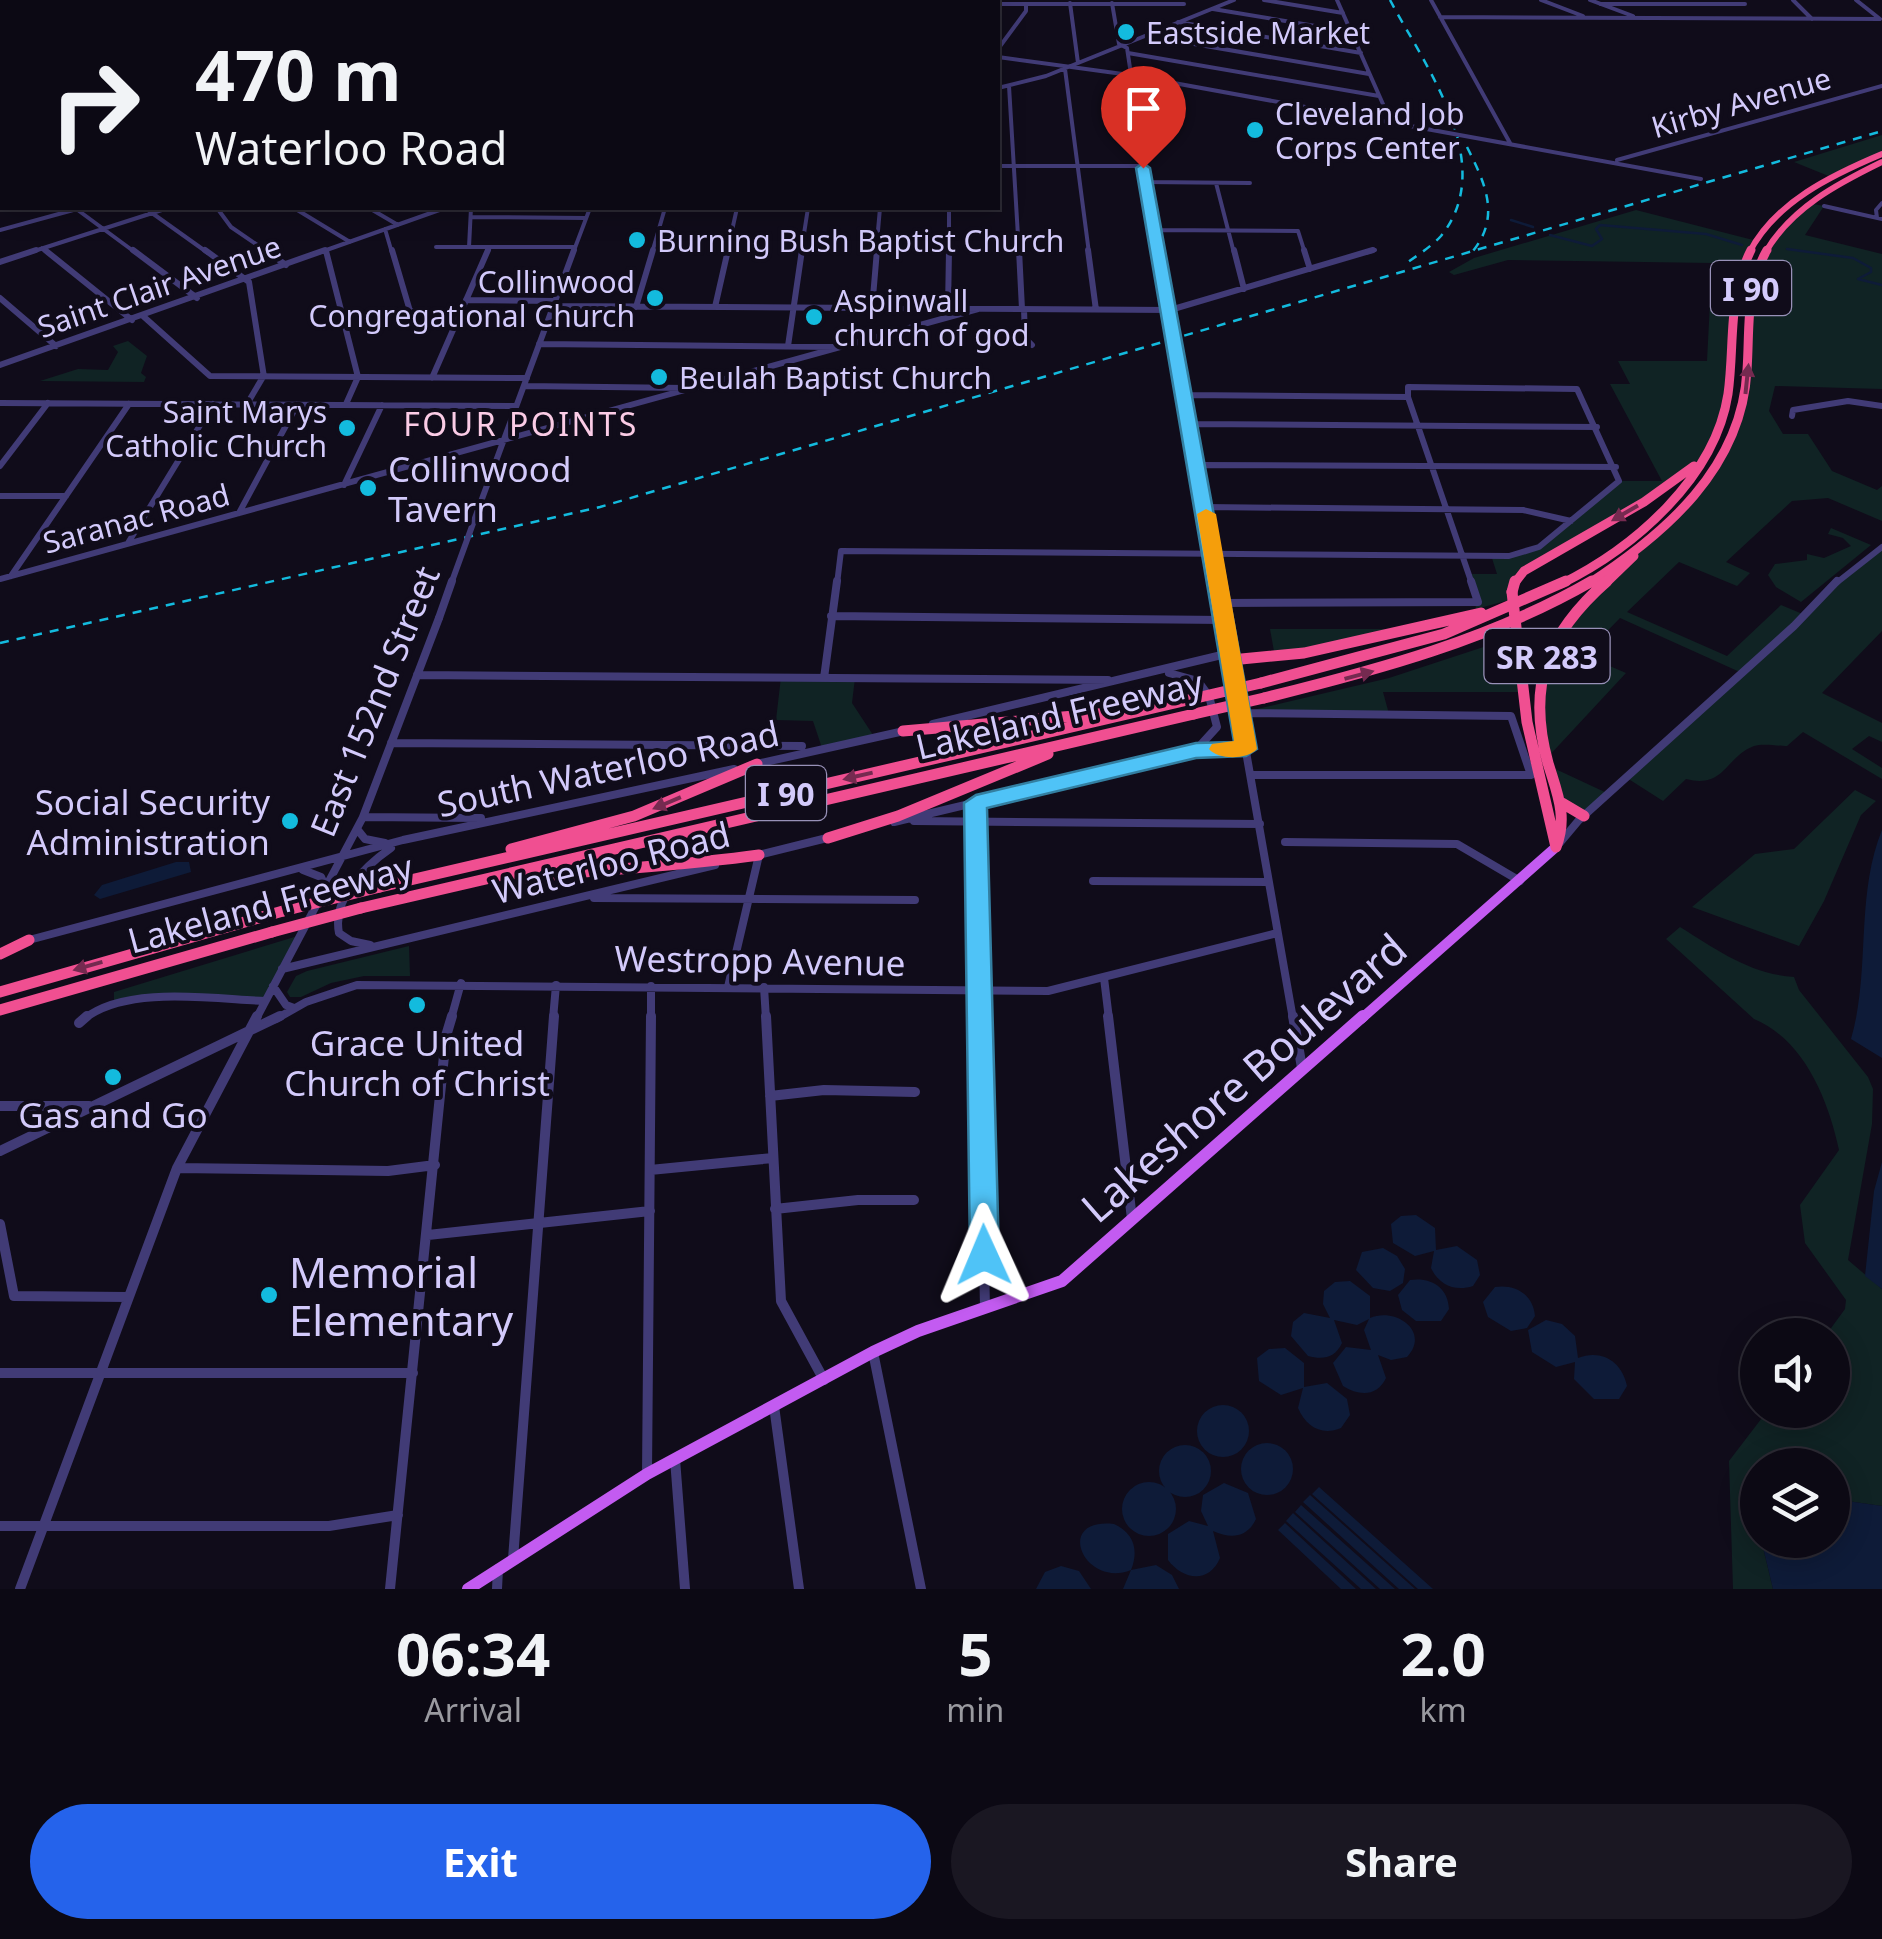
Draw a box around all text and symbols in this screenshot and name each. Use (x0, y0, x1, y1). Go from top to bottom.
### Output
place label: Eastside Market (1146, 12, 1370, 53)
marker: Eastside Market (1115, 21, 1137, 43)
text: 470 m (195, 26, 402, 122)
icon: right (30, 40, 160, 170)
street label: Kirby Avenue (1646, 57, 1836, 147)
pin (1101, 66, 1186, 169)
icon: arrive (1116, 81, 1171, 136)
place label: Cleveland Job Corps Center (1275, 93, 1464, 168)
text: Waterloo Road (195, 117, 507, 178)
marker: Cleveland Job Corps Center (1244, 119, 1266, 141)
place label: Burning Bush Baptist Church (657, 220, 1064, 261)
street label: Saint Clair Avenue (32, 225, 286, 347)
marker: Burning Bush Baptist Church (626, 229, 648, 251)
place label: Collinwood Congregational Church (309, 261, 635, 336)
road number: I 90 (1711, 261, 1791, 315)
place label: Aspinwall church of god (834, 280, 1029, 355)
marker: Collinwood Congregational Church (644, 287, 666, 309)
marker: Aspinwall church of god (803, 306, 825, 328)
place label: Beulah Baptist Church (679, 357, 992, 398)
one-way arrow (1739, 363, 1755, 394)
marker: Beulah Baptist Church (648, 366, 670, 388)
place label: Saint Marys Catholic Church (105, 391, 327, 466)
district label: FOUR POINTS (403, 402, 639, 445)
marker: Saint Marys Catholic Church (336, 417, 358, 439)
place label: Collinwood Tavern (388, 445, 571, 532)
street label: Saranac Road (38, 473, 234, 563)
marker: Collinwood Tavern (357, 477, 379, 499)
one-way arrow (1611, 503, 1639, 521)
street label: East 152nd Street (298, 559, 450, 843)
road number: SR 283 (1484, 629, 1610, 683)
street label: Lakeland Freeway (911, 658, 1207, 770)
one-way arrow (1344, 666, 1375, 682)
street label: South Waterloo Road (433, 709, 783, 827)
road number: I 90 (746, 766, 826, 820)
one-way arrow (842, 768, 873, 784)
place label: Social Security Administration (26, 778, 270, 865)
one-way arrow (652, 795, 682, 811)
marker: Social Security Administration (279, 810, 301, 832)
street label: Waterloo Road (487, 810, 735, 914)
street label: Lakeland Freeway (122, 842, 418, 964)
street label: Lakeshore Boulevard (1068, 920, 1418, 1234)
street label: Westropp Avenue (614, 934, 906, 986)
one-way arrow (72, 959, 103, 974)
marker: Grace United Church of Christ (406, 994, 428, 1016)
place label: Grace United Church of Christ (284, 1019, 550, 1106)
marker: Gas and Go (102, 1066, 124, 1088)
place label: Gas and Go (18, 1091, 208, 1138)
position arrow (932, 1203, 1036, 1307)
place label: Memorial Elementary (289, 1243, 514, 1348)
marker: Memorial Elementary (258, 1284, 280, 1306)
map controls (1740, 1318, 1850, 1558)
button: sound (1740, 1318, 1850, 1428)
button: layers (1740, 1448, 1850, 1558)
text: 06:34 (396, 1612, 550, 1694)
text: 5 (958, 1612, 992, 1694)
text: 2.0 (1400, 1612, 1486, 1694)
text: Arrival (424, 1688, 522, 1731)
text: min (946, 1688, 1004, 1731)
text: km (1420, 1688, 1467, 1731)
button: Exit (30, 1804, 931, 1919)
button: Share (951, 1804, 1852, 1919)

